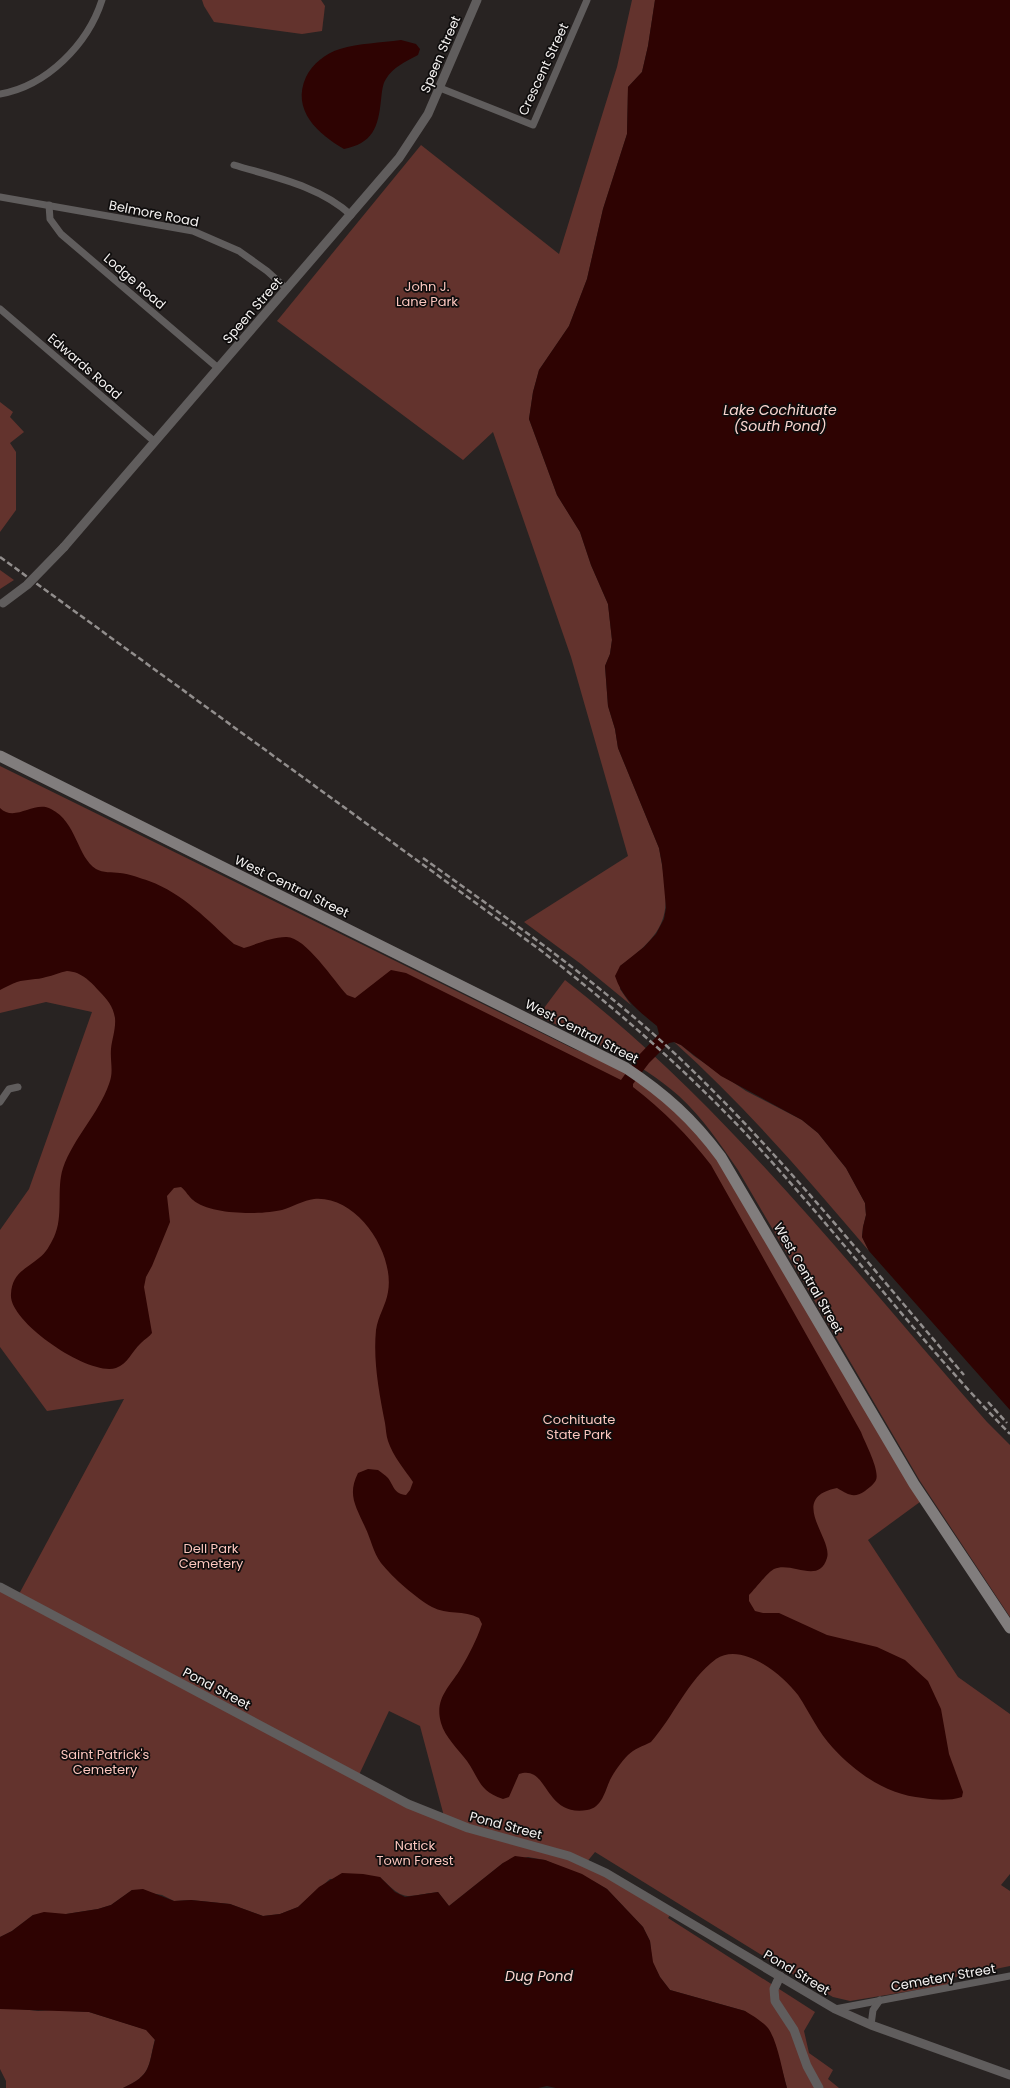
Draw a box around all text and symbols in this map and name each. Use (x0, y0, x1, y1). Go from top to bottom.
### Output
street label: Speen Street (416, 12, 465, 96)
street label: Crescent Street (514, 20, 573, 119)
street label: Belmore Road (107, 195, 200, 232)
street label: Lodge Road (99, 249, 170, 314)
street label: Speen Street (218, 273, 287, 348)
park label: John J. Lane Park (396, 277, 458, 311)
street label: Edwards Road (43, 329, 126, 404)
water label: Lake Cochituate (South Pond) (723, 400, 837, 436)
street label: West Central Street (231, 850, 352, 923)
street label: West Central Street (522, 995, 642, 1068)
street label: West Central Street (769, 1219, 848, 1337)
park label: Cochituate State Park (543, 1410, 615, 1444)
park label: Dell Park Cemetery (179, 1539, 244, 1573)
street label: Pond Street (179, 1663, 254, 1714)
park label: Saint Patrick's Cemetery (61, 1745, 150, 1779)
street label: Pond Street (467, 1807, 545, 1844)
park label: Natick Town Forest (376, 1836, 454, 1870)
street label: Pond Street (760, 1945, 834, 2000)
street label: Cemetery Street (889, 1959, 997, 1996)
water label: Dug Pond (505, 1966, 574, 1986)

